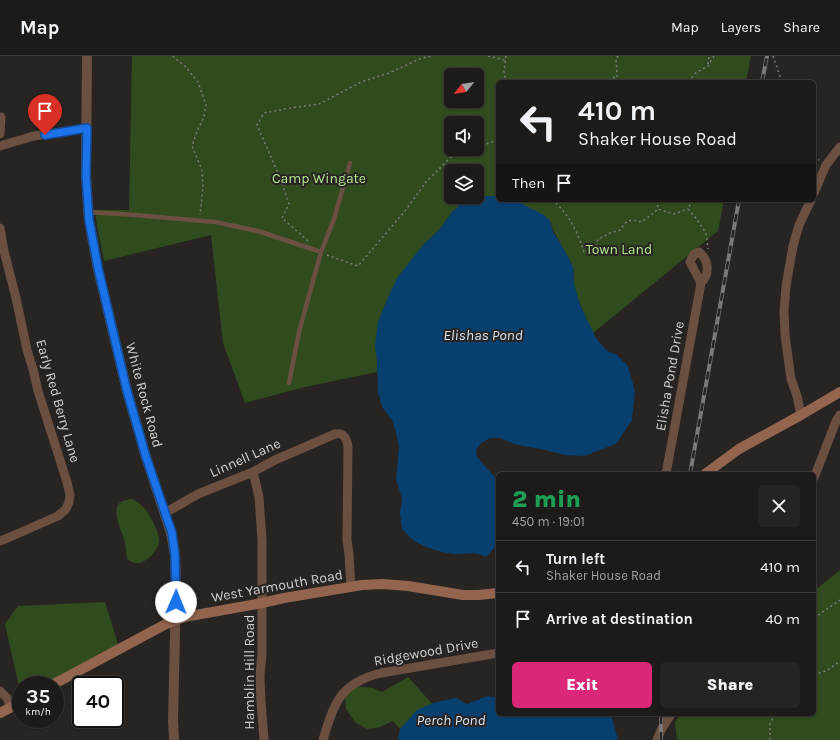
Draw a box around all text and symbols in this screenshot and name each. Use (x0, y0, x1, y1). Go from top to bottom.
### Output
text: Map (20, 17, 59, 39)
text: Map (671, 19, 699, 36)
text: Layers (721, 19, 761, 36)
text: Share (783, 19, 820, 36)
north arrow (444, 68, 484, 108)
map controls (444, 68, 484, 204)
pin (28, 94, 62, 135)
text: 410 m (578, 94, 656, 127)
icon: left (512, 96, 564, 148)
icon: arrive (34, 100, 56, 122)
button: sound (444, 116, 484, 156)
text: Shaker House Road (578, 128, 737, 150)
button: layers (444, 164, 484, 204)
park label: Camp Wingate (272, 170, 366, 187)
icon: arrive (553, 172, 575, 194)
text: Then (512, 174, 545, 192)
park label: Town Land (586, 241, 652, 258)
street label: Elisha Pond Drive (652, 320, 688, 432)
water label: Elishas Pond (443, 326, 523, 344)
street label: Early Red Berry Lane (32, 337, 84, 465)
street label: White Rock Road (122, 341, 166, 449)
street label: Linnell Lane (207, 435, 283, 481)
text: 2 min (512, 485, 581, 513)
button: close (758, 485, 800, 527)
text: 450 m · 19:01 (512, 514, 585, 529)
text: Turn left (546, 550, 605, 568)
icon: left (512, 556, 534, 578)
text: 410 m (760, 558, 800, 576)
street label: West Yarmouth Road (210, 566, 344, 606)
text: Shaker House Road (546, 568, 661, 583)
position arrow (155, 581, 197, 623)
icon: arrive (512, 608, 534, 630)
text: Arrive at destination (546, 610, 693, 628)
text: 40 m (765, 610, 800, 628)
street label: Hamblin Hill Road (241, 614, 258, 730)
street label: Ridgewood Drive (372, 634, 480, 670)
button: Exit (512, 662, 652, 708)
button: Share (660, 662, 800, 708)
speed limit sign: 40 (72, 676, 124, 728)
text: 35 (26, 685, 50, 708)
text: km/h (25, 706, 51, 718)
water label: Perch Pond (417, 711, 485, 729)

